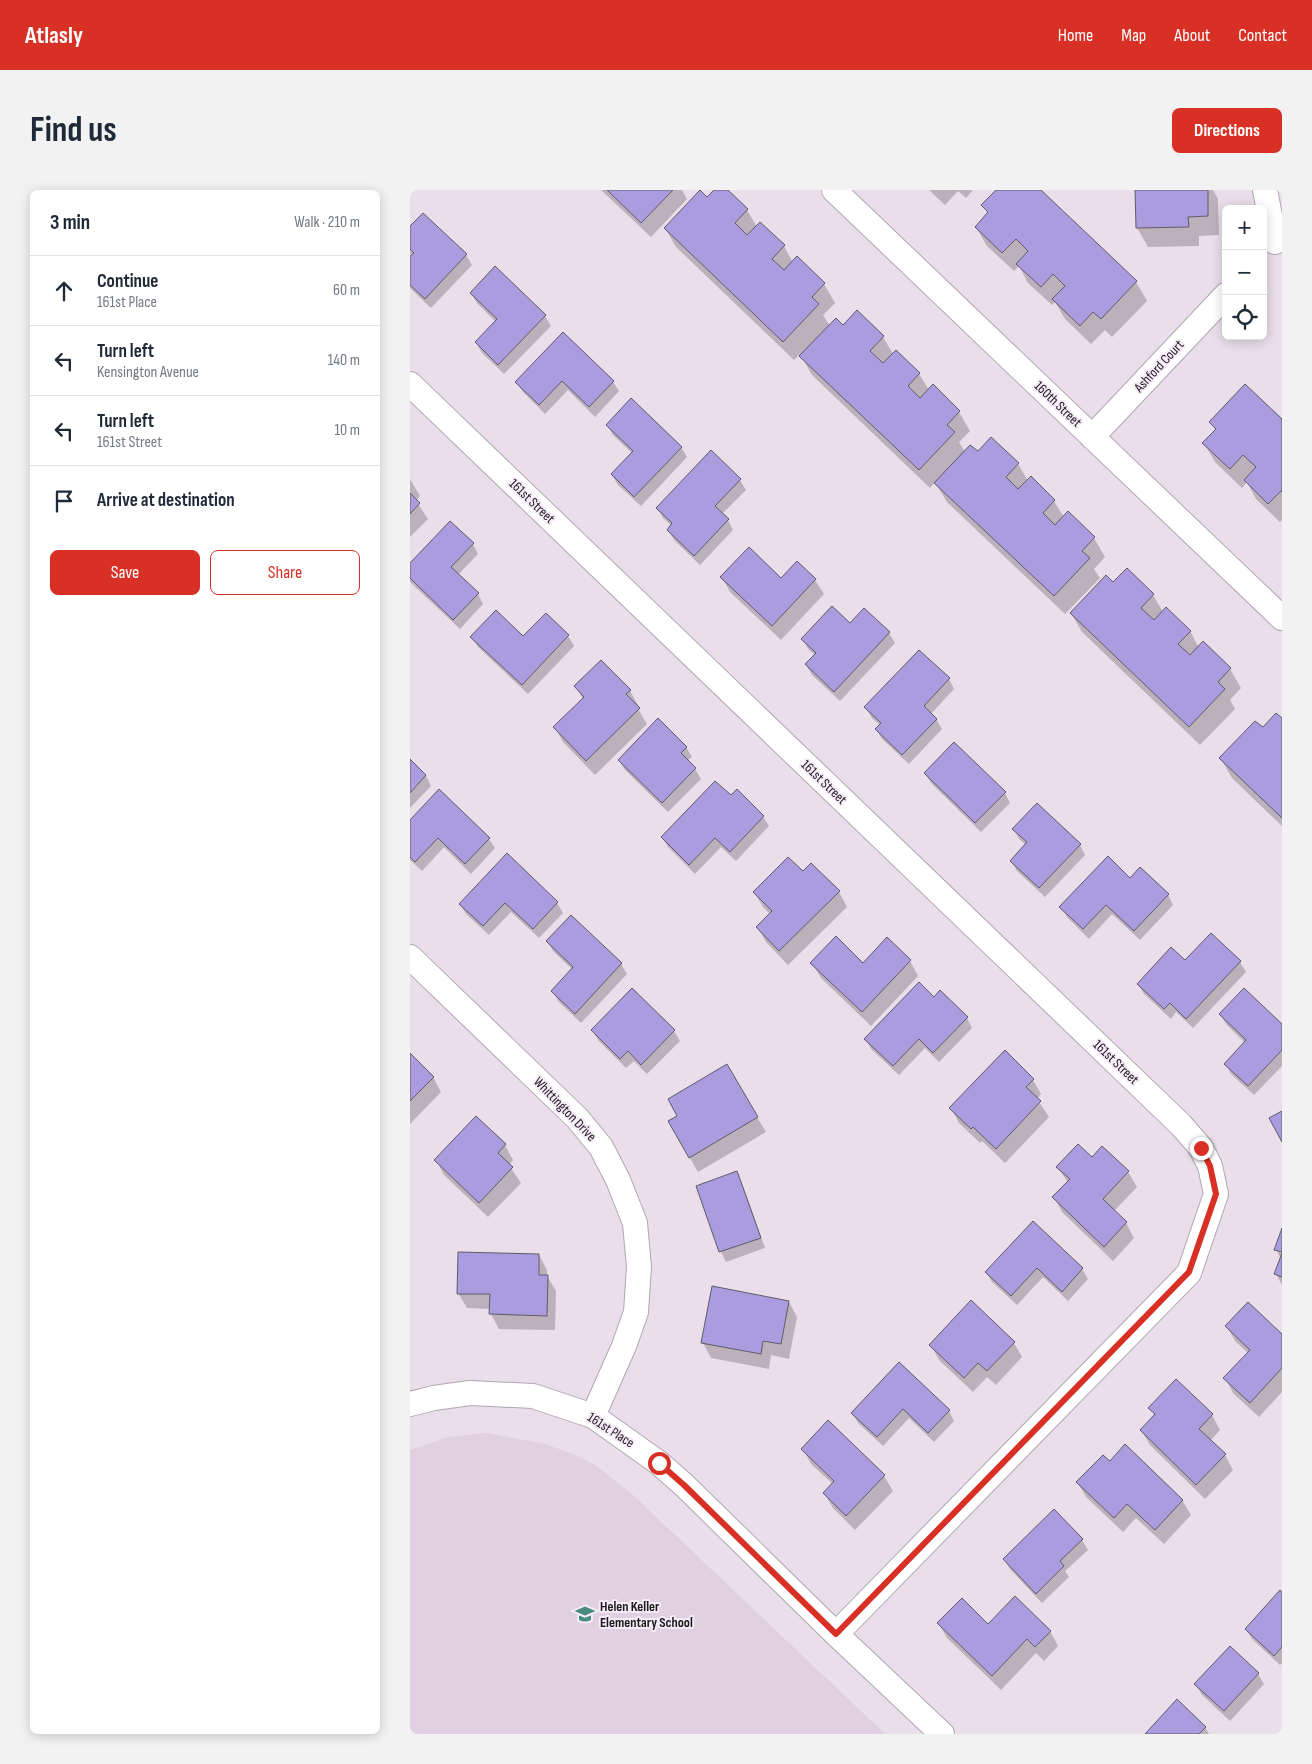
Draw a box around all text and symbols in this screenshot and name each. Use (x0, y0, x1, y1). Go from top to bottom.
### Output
text: Atlasly (25, 21, 83, 50)
text: Home (1058, 25, 1093, 46)
text: Map (1121, 25, 1146, 46)
text: About (1174, 25, 1210, 46)
text: Contact (1238, 25, 1287, 46)
button: Directions (1172, 108, 1282, 153)
text: Find us (30, 109, 117, 152)
map controls (1222, 205, 1267, 340)
button: + (1222, 205, 1267, 250)
text: 3 min (50, 210, 90, 235)
text: Walk · 210 m (294, 213, 360, 232)
button: − (1222, 250, 1267, 295)
text: Continue (97, 270, 158, 293)
icon: ahead (50, 277, 78, 305)
text: 60 m (333, 281, 360, 300)
text: 161st Place (97, 293, 157, 312)
button: locate (1222, 295, 1267, 340)
street label: Ashford Court (1130, 336, 1187, 396)
text: Turn left (97, 340, 154, 363)
icon: left (50, 347, 78, 375)
text: 140 m (328, 351, 360, 370)
text: Kensington Avenue (97, 363, 199, 382)
street label: 160th Street (1031, 377, 1085, 431)
text: Turn left (97, 410, 154, 433)
icon: left (50, 417, 78, 445)
text: 10 m (334, 421, 360, 440)
text: 161st Street (97, 433, 162, 452)
street label: 161st Street (506, 475, 558, 527)
icon: arrive (50, 487, 78, 515)
text: Arrive at destination (97, 489, 235, 512)
button: Save (50, 550, 200, 595)
button: Share (210, 550, 360, 595)
street label: 161st Street (798, 756, 850, 808)
street label: 161st Street (1090, 1036, 1142, 1088)
street label: Whittington Drive (530, 1073, 600, 1145)
route end (1190, 1137, 1213, 1160)
street label: 161st Place (584, 1409, 638, 1451)
route start (648, 1452, 671, 1475)
place label: Helen Keller Elementary School (600, 1598, 693, 1631)
school or university icon: Helen Keller Elementary School (574, 1603, 596, 1625)

